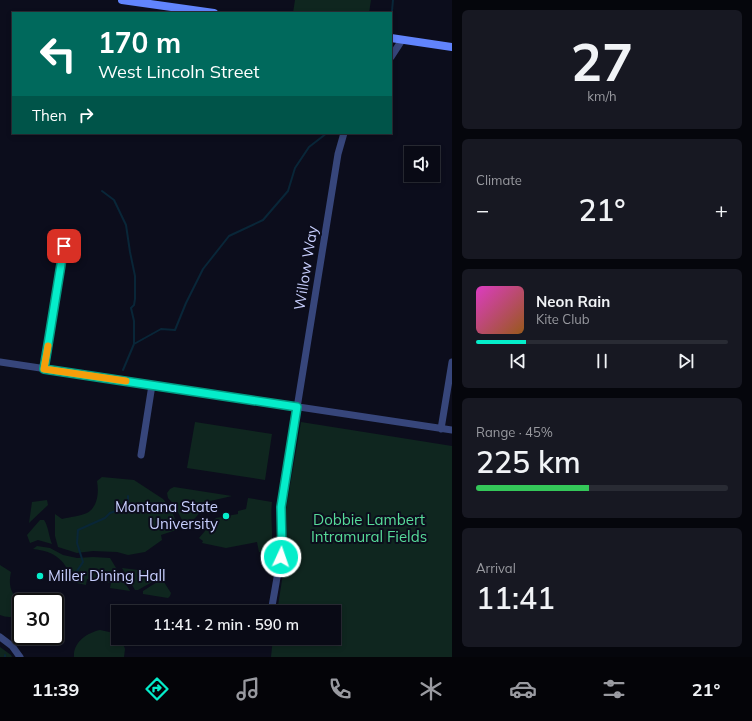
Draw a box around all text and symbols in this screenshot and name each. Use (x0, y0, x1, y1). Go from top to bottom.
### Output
text: 170 m (98, 25, 181, 60)
icon: left (32, 28, 84, 80)
text: 27 (571, 29, 633, 94)
text: West Lincoln Street (98, 60, 260, 83)
text: km/h (587, 88, 617, 104)
icon: right (75, 104, 97, 126)
text: Then (32, 106, 67, 125)
map controls (404, 146, 440, 182)
button: sound (404, 146, 440, 182)
text: Climate (476, 172, 522, 188)
text: 21° (578, 191, 626, 229)
text: − (476, 196, 489, 224)
text: + (715, 196, 728, 224)
street label: Willow Way (289, 224, 322, 312)
pin (47, 229, 81, 263)
icon: arrive (53, 235, 75, 257)
text: Neon Rain (536, 292, 610, 311)
text: Kite Club (536, 311, 590, 327)
icon: previous (507, 350, 529, 372)
icon: pause (591, 350, 613, 372)
icon: next (675, 350, 697, 372)
text: Range · 45% (476, 424, 553, 440)
text: 225 km (476, 443, 581, 481)
place label: Montana State University (115, 497, 218, 533)
park label: Dobbie Lambert Intramural Fields (311, 510, 427, 546)
marker: Montana State University (221, 511, 231, 521)
position arrow (260, 536, 302, 578)
text: Arrival (476, 560, 516, 576)
place label: Miller Dining Hall (48, 566, 166, 585)
marker: Miller Dining Hall (35, 571, 45, 581)
text: 11:41 (476, 579, 555, 617)
speed limit sign: 30 (12, 593, 64, 645)
text: 11:41 · 2 min · 590 m (153, 615, 299, 634)
icon: directions (143, 675, 171, 703)
icon: music (234, 675, 262, 703)
icon: phone (326, 675, 354, 703)
icon: climate (417, 675, 445, 703)
icon: car (509, 675, 537, 703)
icon: filters (600, 675, 628, 703)
text: 11:39 (32, 678, 79, 701)
text: 21° (692, 678, 720, 701)

